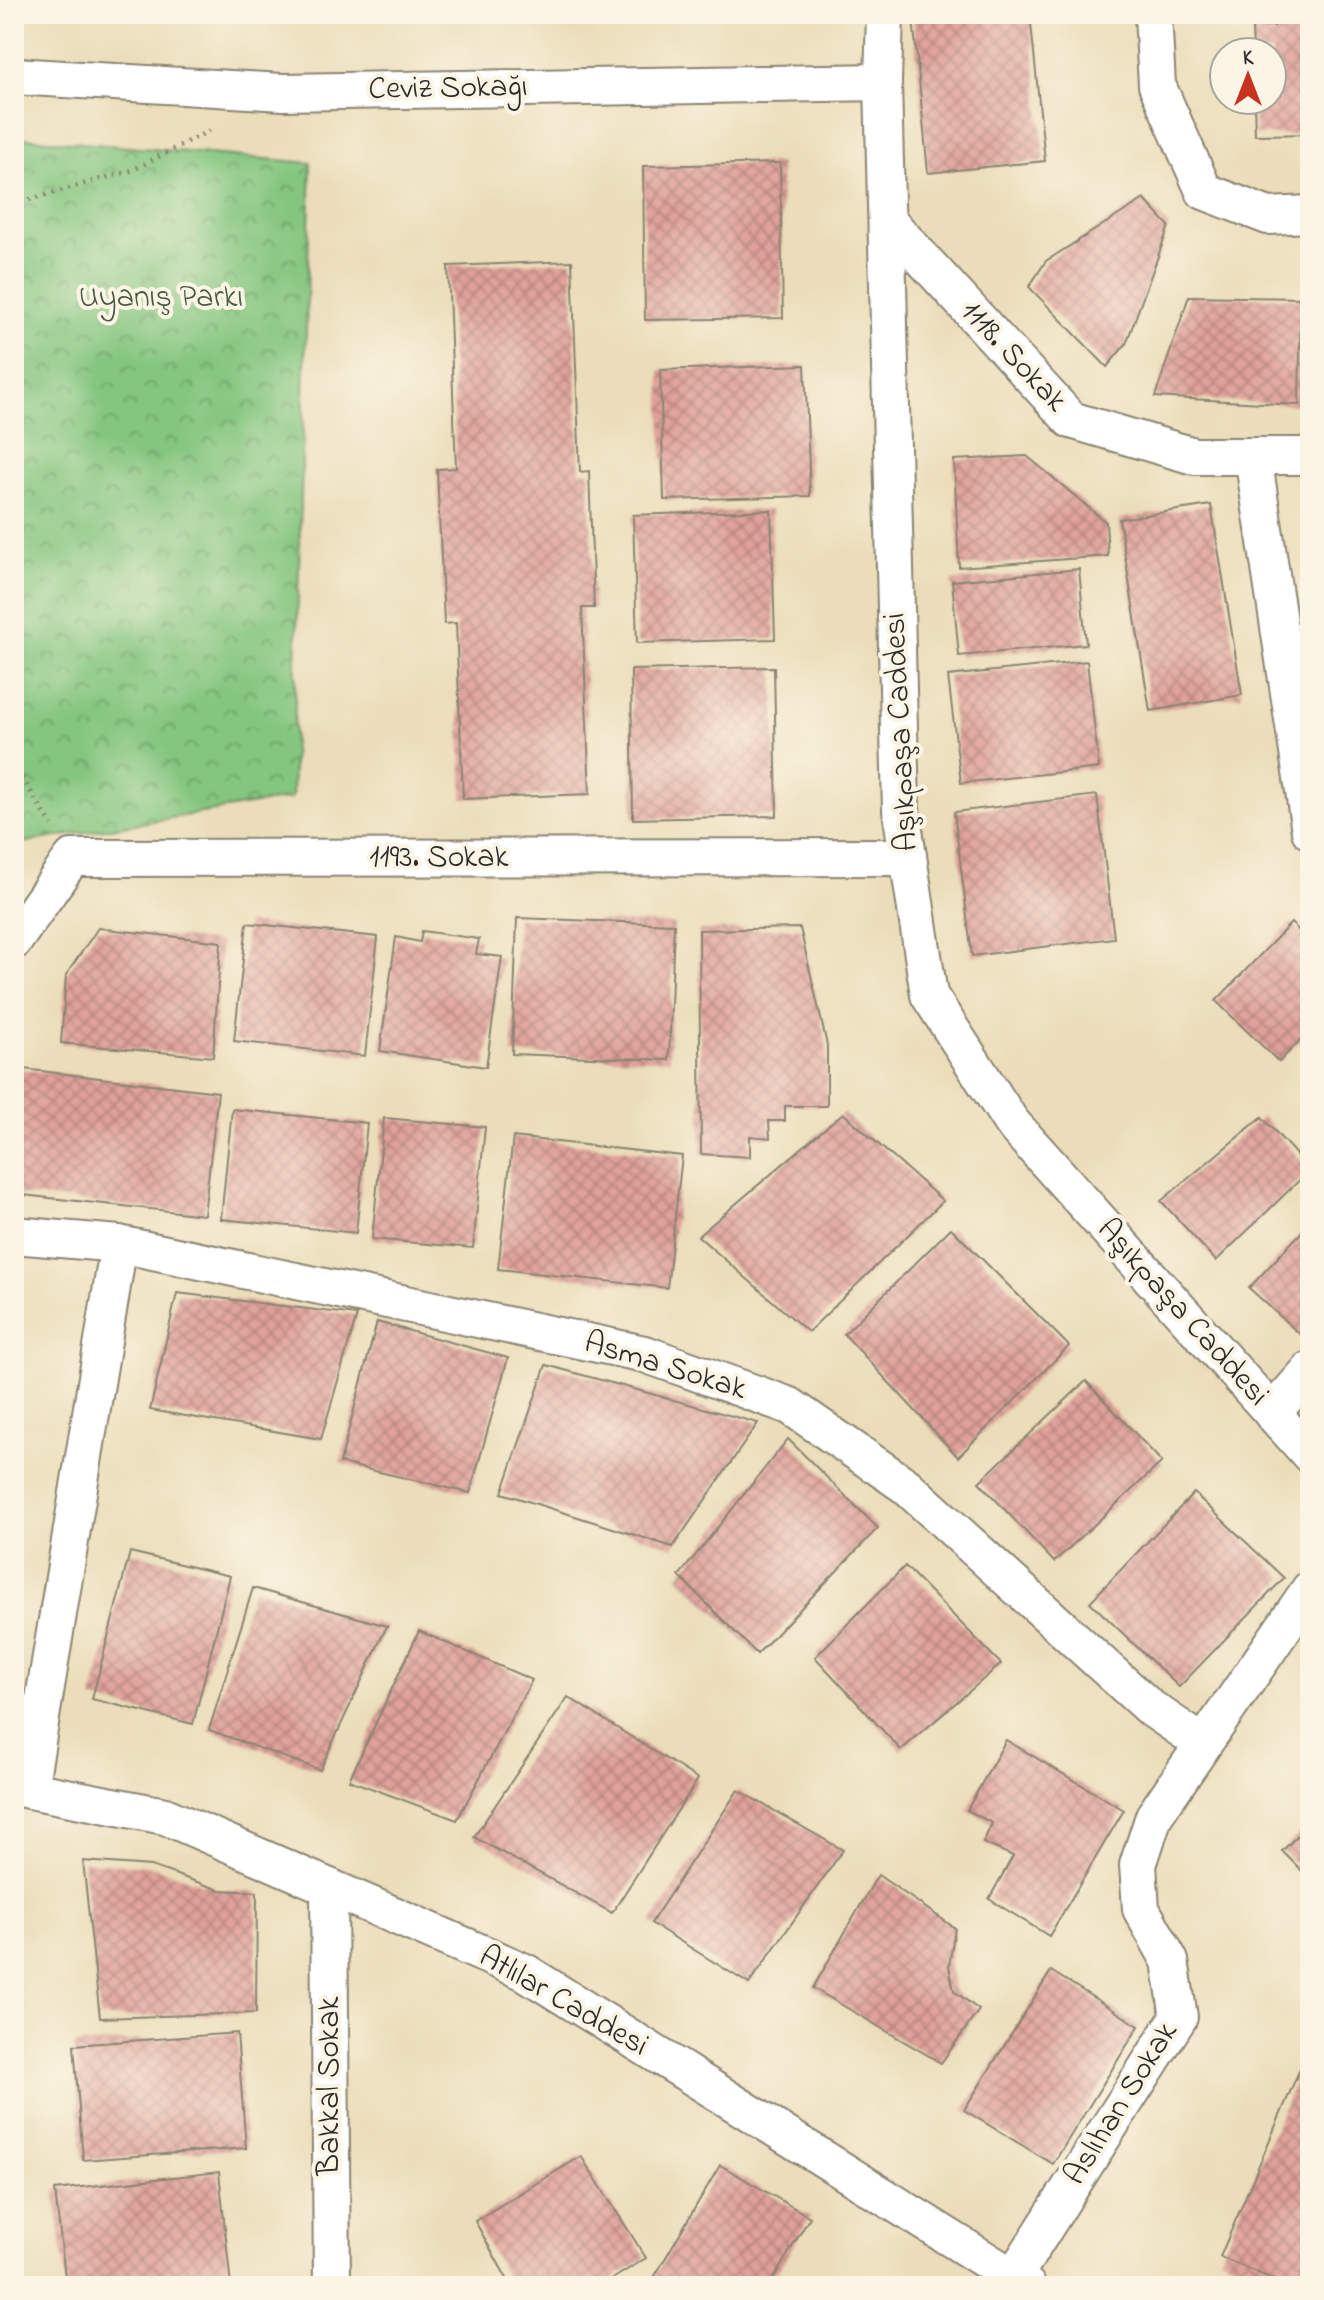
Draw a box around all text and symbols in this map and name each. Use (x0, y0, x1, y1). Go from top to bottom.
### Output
north arrow (1208, 36, 1288, 116)
text: K (1243, 43, 1255, 75)
street label: Ceviz Sokağı (368, 64, 528, 115)
park label: Uyanış Parkı (79, 275, 243, 322)
street label: 1118. Sokak (949, 290, 1078, 424)
street label: Aşıkpaşa Caddesi (872, 611, 932, 853)
street label: 1193. Sokak (369, 835, 510, 882)
street label: Aşıkpaşa Caddesi (1084, 1208, 1280, 1418)
street label: Asma Sokak (578, 1320, 753, 1414)
street label: Atlılar Caddesi (469, 1934, 657, 2070)
street label: Bakkal Sokak (307, 1995, 354, 2177)
street label: Aslıhan Sokak (1053, 2012, 1191, 2195)

